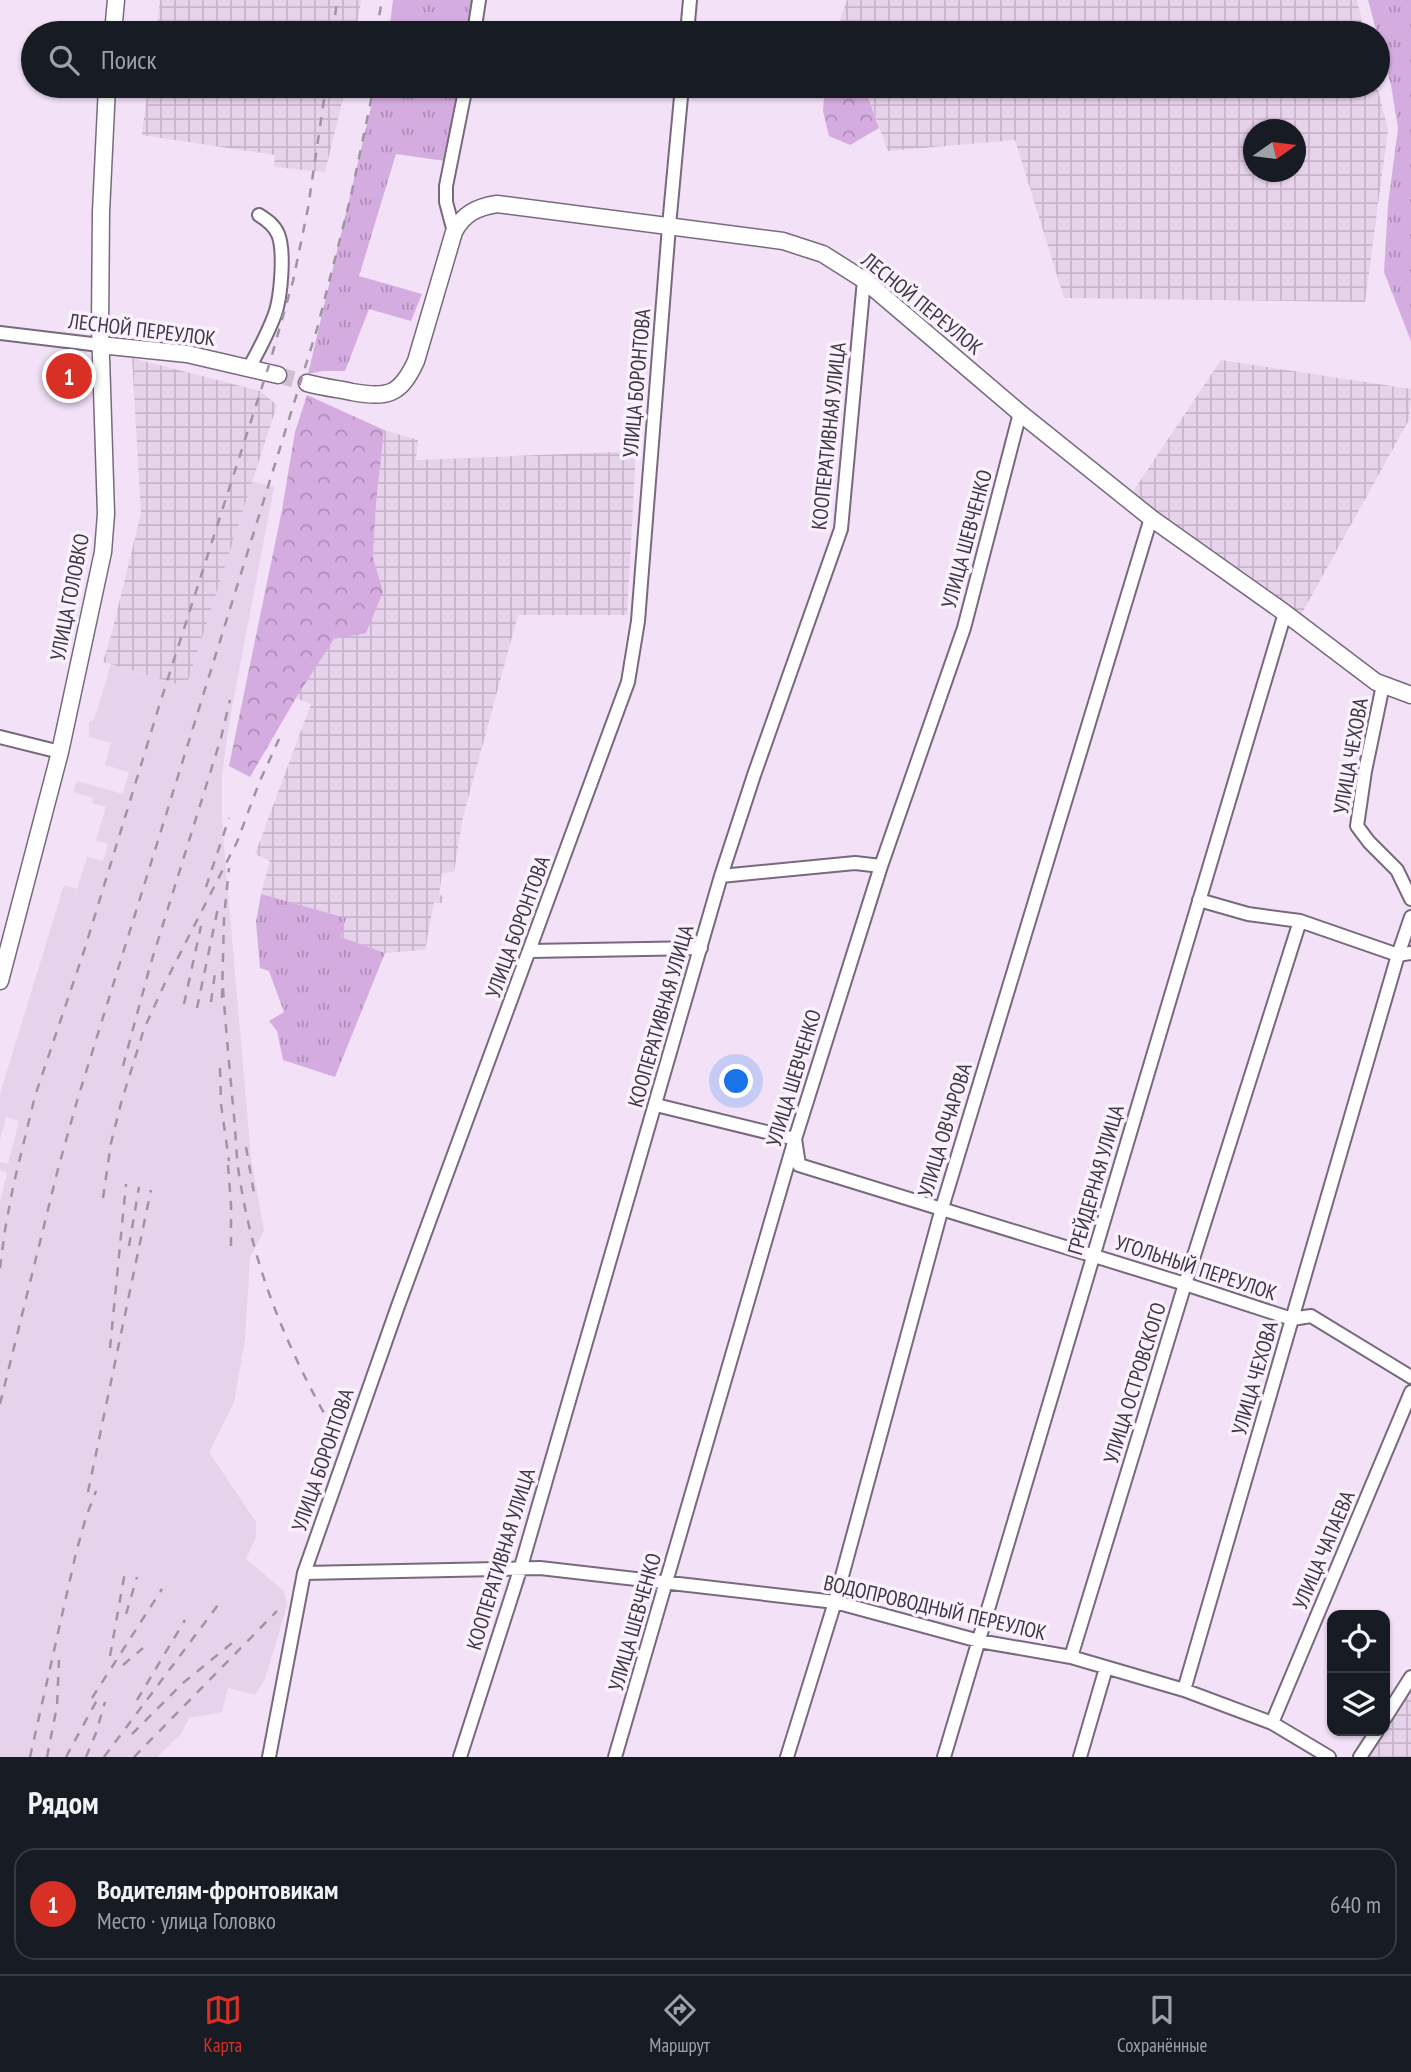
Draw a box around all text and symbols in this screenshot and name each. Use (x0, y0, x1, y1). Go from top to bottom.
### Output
search box (21, 21, 1390, 98)
icon: search (45, 41, 83, 79)
text: Поиск (101, 43, 157, 76)
north arrow (1243, 119, 1306, 182)
street label: ЛЕСНОЙ ПЕРЕУЛОК (856, 246, 988, 361)
street label: ЛЕСНОЙ ПЕРЕУЛОК (66, 307, 217, 352)
street label: УЛИЦА БОРОНТОВА (617, 307, 656, 458)
street label: КООПЕРАТИВНАЯ УЛИЦА (805, 341, 852, 531)
pin: 1 (46, 350, 92, 402)
street label: УЛИЦА ШЕВЧЕНКО (935, 467, 998, 611)
street label: УЛИЦА ГОЛОВКО (44, 531, 95, 663)
street label: УЛИЦА ЧЕХОВА (1327, 696, 1374, 816)
street label: УЛИЦА БОРОНТОВА (479, 852, 556, 1002)
street label: КООПЕРАТИВНАЯ УЛИЦА (622, 921, 699, 1110)
street label: УЛИЦА ШЕВЧЕНКО (760, 1006, 827, 1150)
street label: УЛИЦА ОВЧАРОВА (911, 1060, 978, 1200)
your location (719, 1064, 753, 1098)
street label: ГРЕЙДЕРНАЯ УЛИЦА (1061, 1102, 1130, 1258)
street label: УГОЛЬНЫЙ ПЕРЕУЛОК (1112, 1229, 1280, 1306)
street label: УЛИЦА ОСТРОВСКОГО (1097, 1299, 1172, 1467)
street label: УЛИЦА ЧЕХОВА (1225, 1318, 1284, 1438)
street label: УЛИЦА БОРОНТОВА (285, 1385, 360, 1535)
street label: КООПЕРАТИВНАЯ УЛИЦА (460, 1465, 541, 1653)
street label: УЛИЦА ЧАПАЕВА (1286, 1486, 1361, 1613)
street label: УЛИЦА ШЕВЧЕНКО (602, 1550, 667, 1694)
street label: ВОДОПРОВОДНЫЙ ПЕРЕУЛОК (821, 1569, 1049, 1646)
map controls (1327, 1610, 1390, 1736)
button: locate (1327, 1610, 1390, 1673)
button: layers (1327, 1673, 1390, 1736)
text: Рядом (28, 1783, 99, 1822)
text: Водителям-фронтовикам (97, 1873, 338, 1906)
text: 1 (48, 1890, 59, 1919)
text: 640 m (1330, 1890, 1381, 1919)
text: Место · улица Головко (97, 1906, 276, 1935)
tab: Карта (204, 1991, 242, 2057)
tab: Маршрут (649, 1991, 710, 2057)
tab: Сохранённые (1117, 1991, 1207, 2057)

